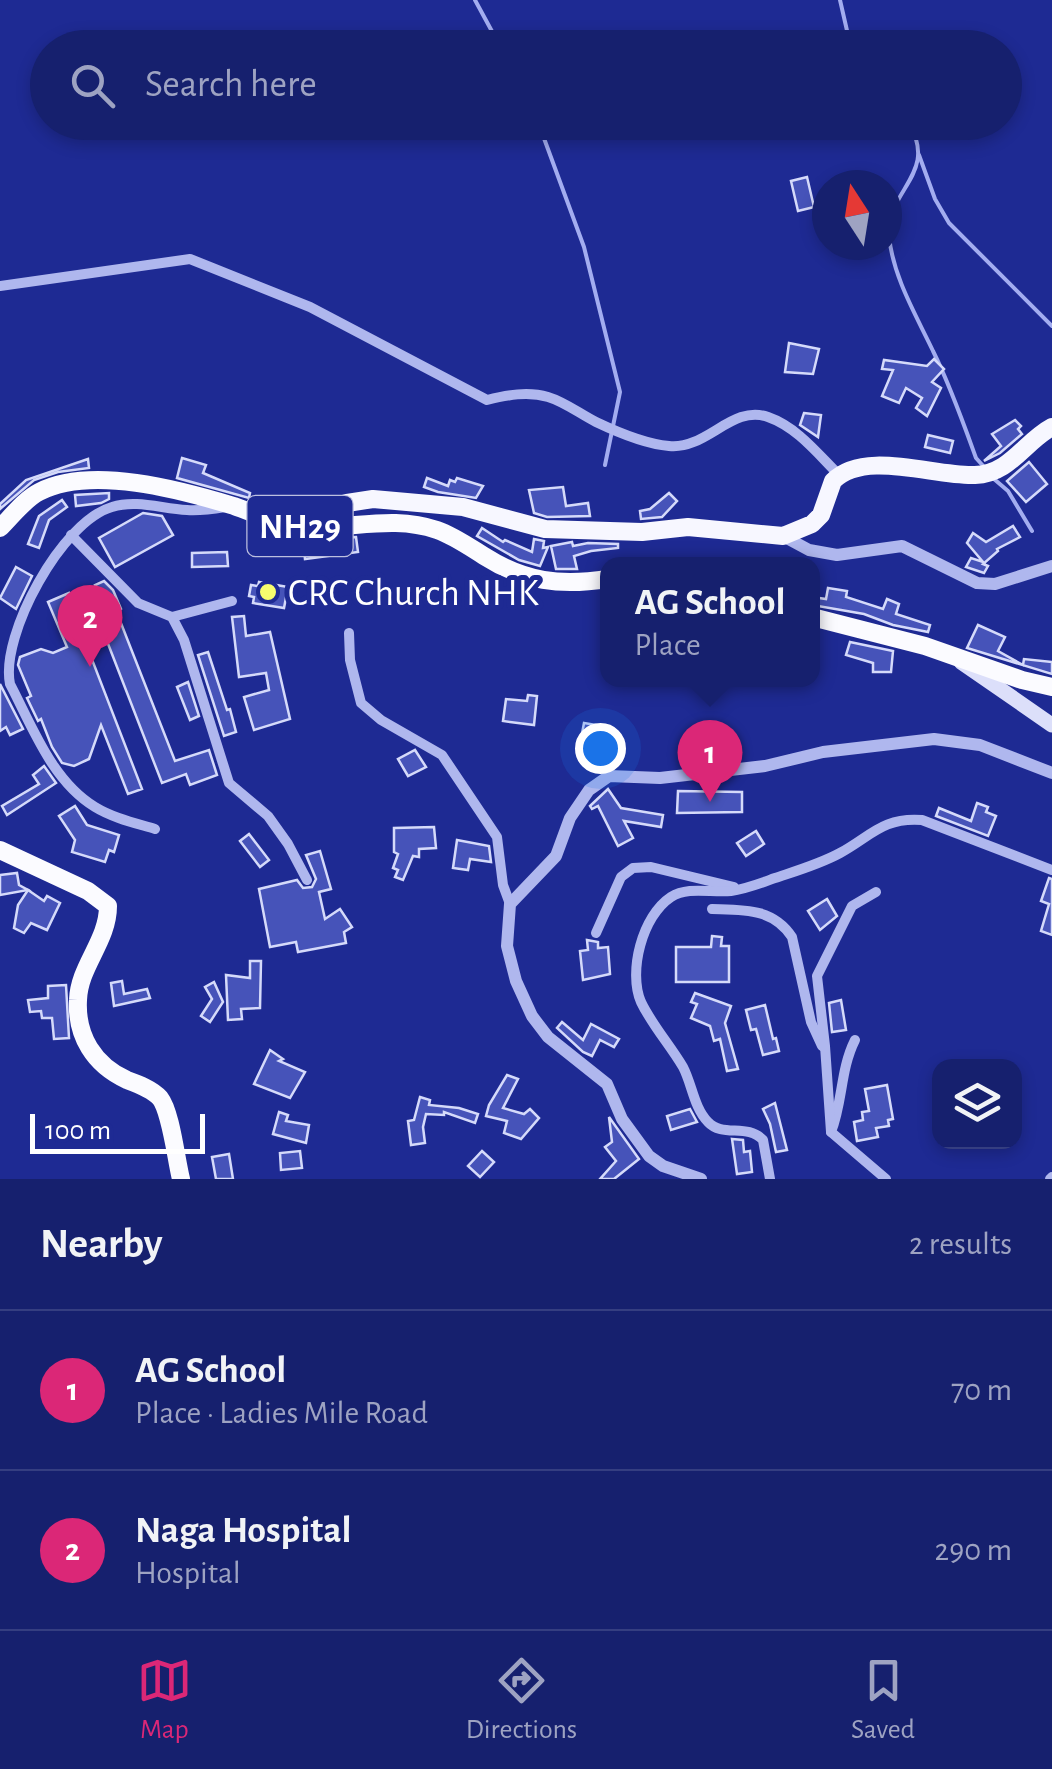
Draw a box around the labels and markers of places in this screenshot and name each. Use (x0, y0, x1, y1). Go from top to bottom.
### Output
place label: CRC Church NHK (288, 575, 539, 613)
marker: CRC Church NHK (257, 581, 279, 603)
pin: 2 (58, 584, 122, 667)
pin: 1 (678, 720, 742, 802)

